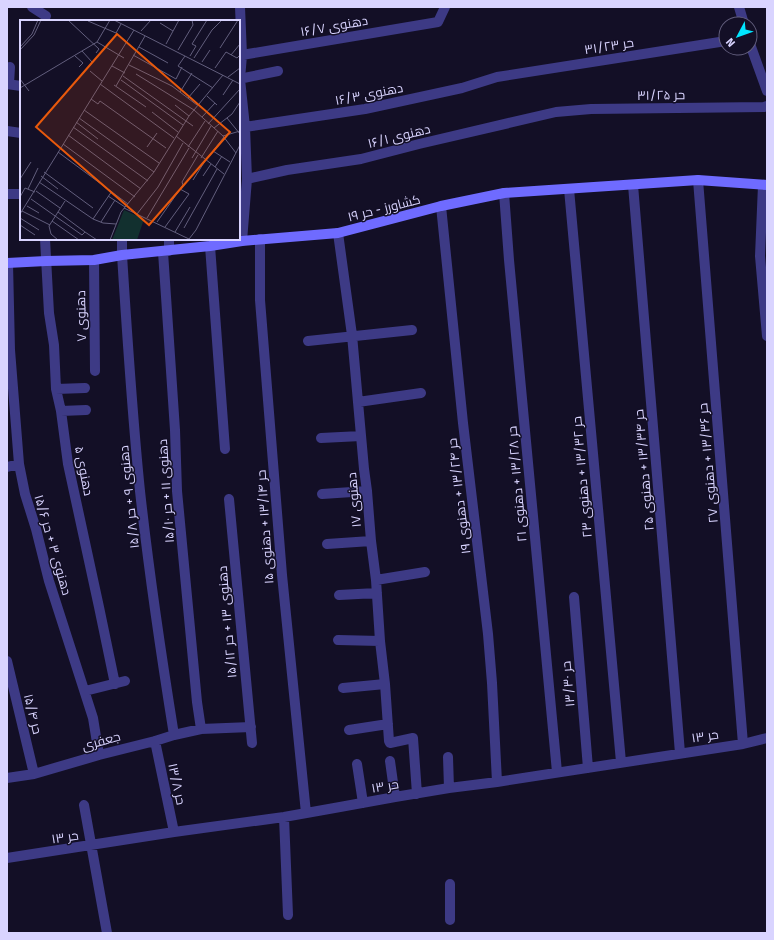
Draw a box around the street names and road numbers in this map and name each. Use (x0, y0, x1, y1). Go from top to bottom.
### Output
street label: دهنوی ۱۶/۷ (299, 13, 369, 39)
street label: حر ۳۱/۲۳ (583, 35, 635, 57)
street label: دهنوی ۱۶/۳ (334, 80, 404, 108)
street label: حر ۳۱/۲۵ (637, 87, 685, 103)
street label: دهنوی ۱۶/۱ (366, 121, 432, 151)
street label: کشاورز - حر ۱۹ (346, 192, 422, 224)
street label: دهنوی ۷ (73, 290, 89, 342)
street label: حر ۱۳/۳۶ + دهنوی ۲۷ (695, 402, 721, 524)
street label: حر ۱۳/۳۴ + دهنوی ۲۵ (631, 409, 657, 531)
street label: حر ۱۳/۳۲ + دهنوی ۲۳ (569, 416, 595, 538)
street label: حر ۱۳/۲۸ + دهنوی ۲۱ (504, 425, 530, 543)
street label: حر ۱۳/۲۴ + دهنوی ۱۹ (444, 437, 474, 555)
street label: دهنوی ۱۱ + حر ۱۵/۱۰ (155, 439, 177, 543)
street label: دهنوی ۵ (72, 445, 96, 497)
street label: دهنوی ۹ + حر ۱۵/۸ (116, 445, 142, 549)
street label: حر ۱۳/۱۴ + دهنوی ۱۵ (254, 469, 276, 585)
street label: دهنوی ۱۷ (344, 472, 364, 528)
street label: دهنوی ۳ + حر ۱۵/۶ (31, 493, 75, 597)
street label: دهنوی ۱۳ + حر ۱۵/۱۲ (215, 565, 239, 679)
street label: حر ۱۳/۳۰ (559, 660, 577, 708)
street label: حر ۱۵/۴ (21, 692, 45, 736)
street label: حر ۱۳ (690, 726, 720, 746)
street label: جعفری (80, 729, 122, 753)
street label: حر ۱۳/۸ (165, 762, 189, 806)
street label: حر ۱۳ (370, 776, 400, 796)
street label: حر ۱۳ (50, 827, 80, 847)

